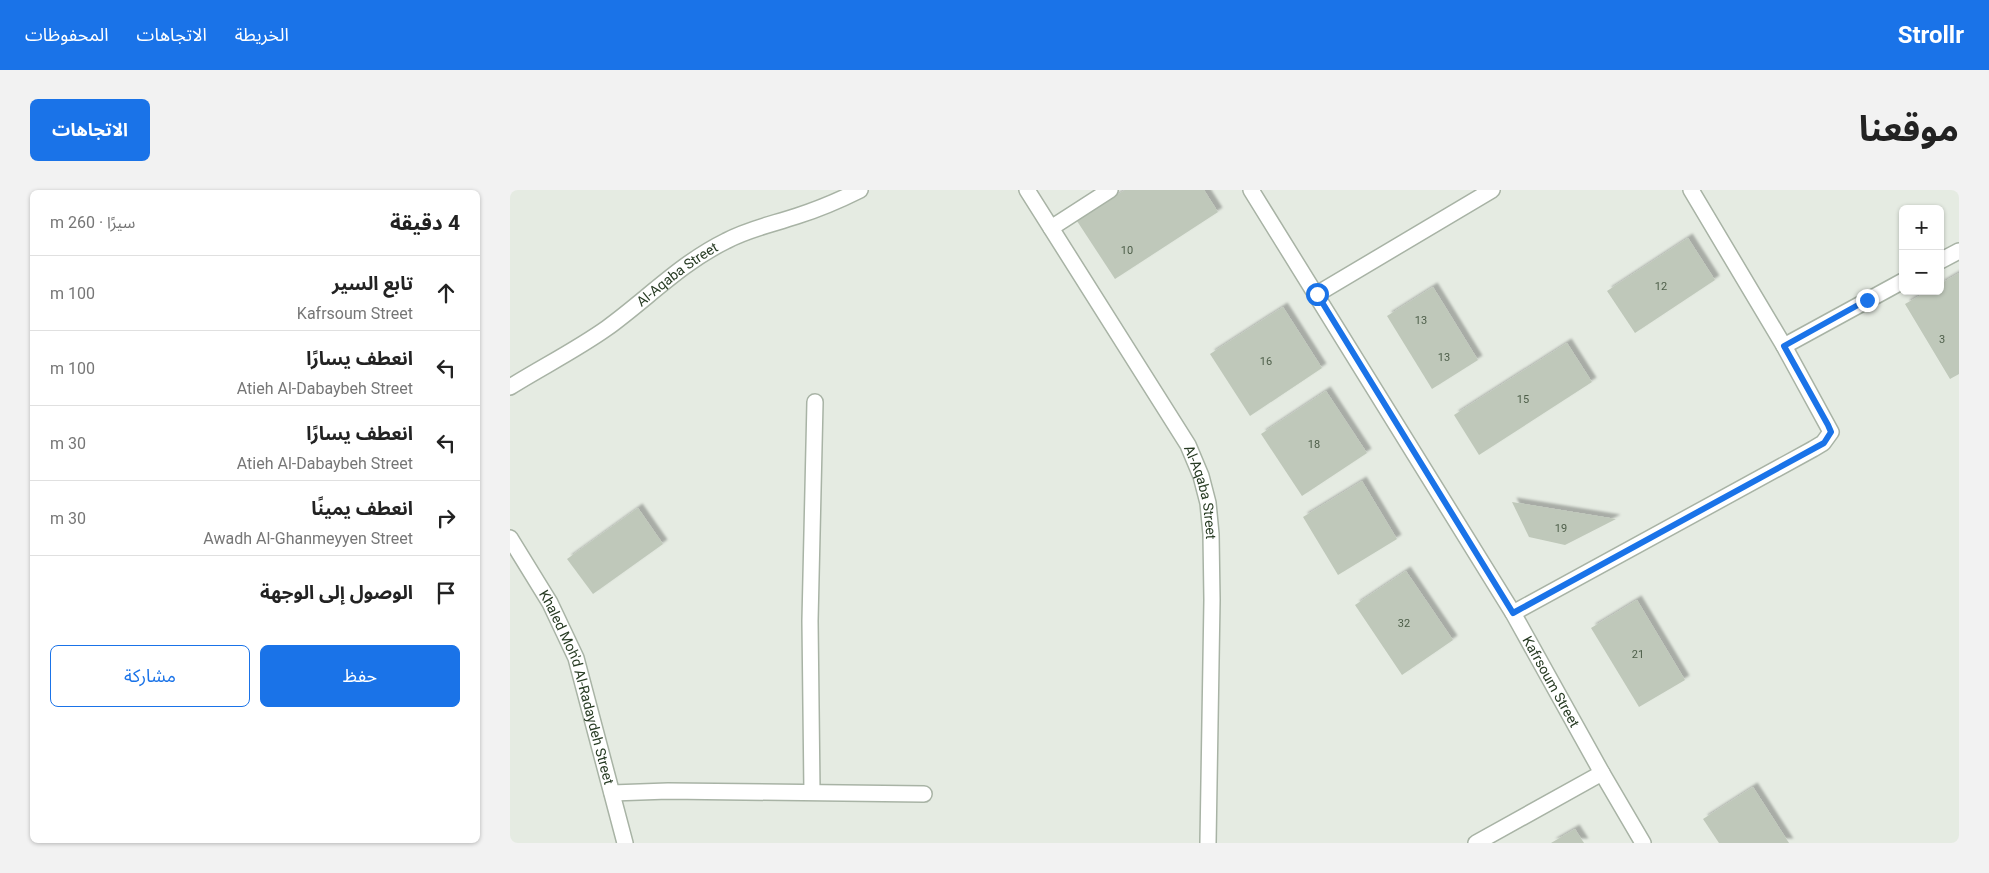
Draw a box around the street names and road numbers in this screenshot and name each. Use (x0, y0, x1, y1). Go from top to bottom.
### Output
street label: Al-Aqaba Street (633, 239, 721, 310)
street label: Al-Aqaba Street (1181, 443, 1219, 540)
street label: Khaled Moh'd Al-Radaydeh Street (536, 587, 617, 787)
street label: Kafrsoum Street (1519, 633, 1583, 730)

